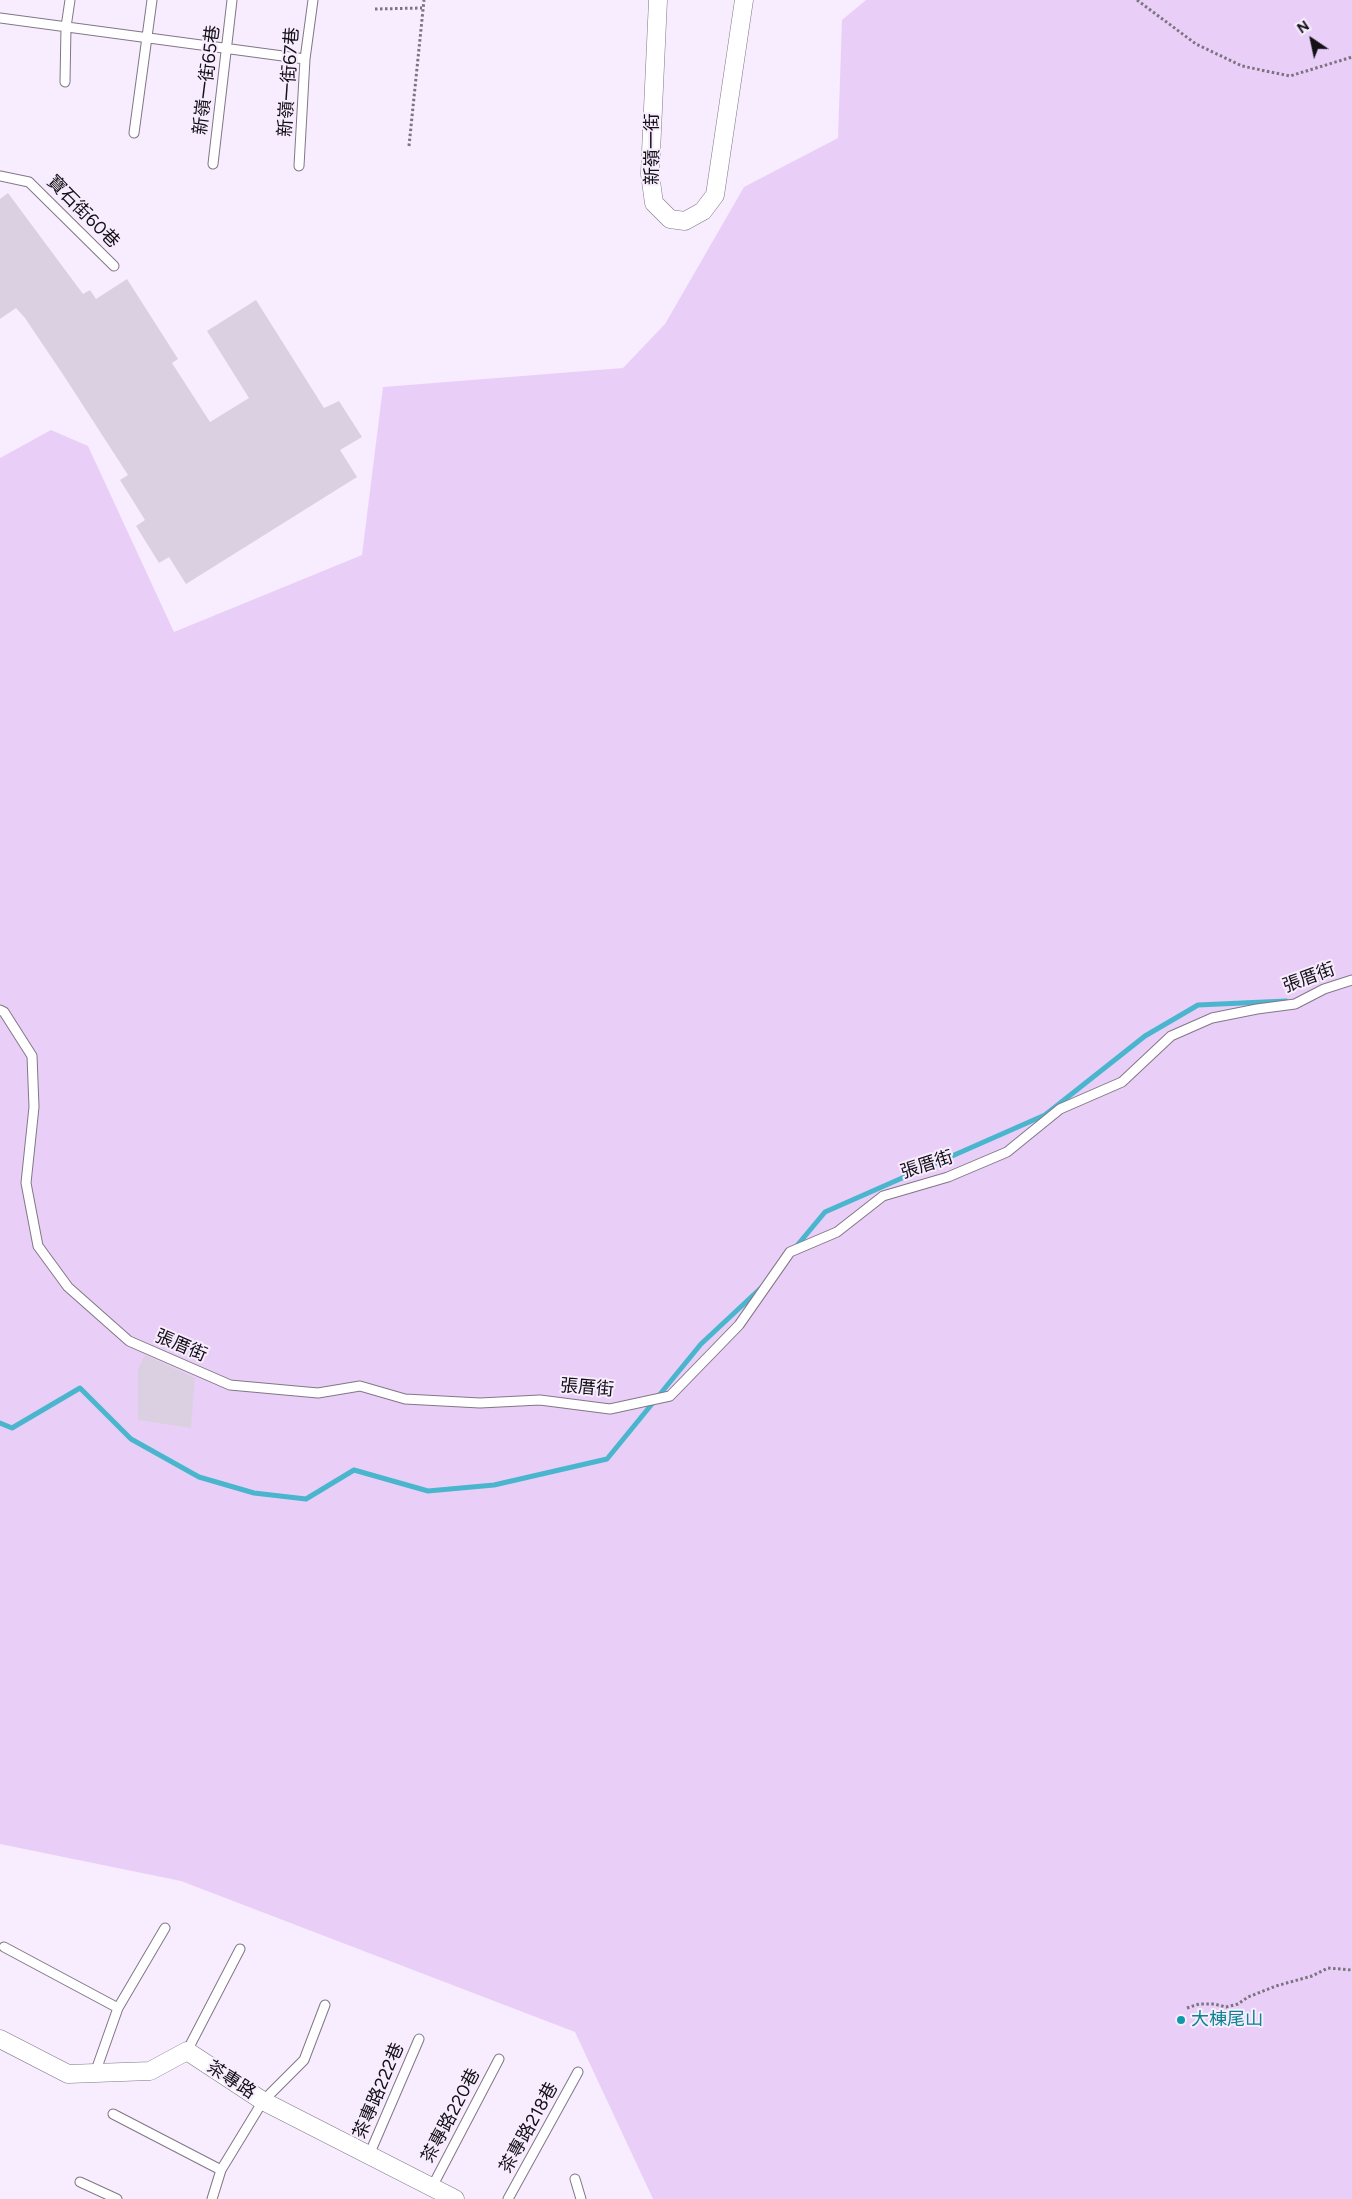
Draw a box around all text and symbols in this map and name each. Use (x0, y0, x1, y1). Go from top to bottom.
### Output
north arrow (1287, 15, 1337, 65)
text: N (1294, 17, 1313, 37)
street label: 新嶺一街65巷 (190, 24, 224, 136)
street label: 新嶺一街67巷 (274, 26, 304, 138)
street label: 新嶺一街 (642, 113, 664, 185)
street label: 寶石街60巷 (42, 171, 124, 253)
street label: 張厝街 (1280, 959, 1338, 997)
street label: 張厝街 (898, 1146, 956, 1184)
street label: 張厝街 (152, 1326, 210, 1366)
street label: 張厝街 (559, 1375, 615, 1401)
place label: 大棟尾山 (1191, 2009, 1263, 2031)
marker: 大棟尾山 (1175, 2014, 1187, 2026)
street label: 茶專路222巷 (349, 2040, 409, 2142)
street label: 茶專路 (202, 2056, 260, 2104)
street label: 茶專路220巷 (417, 2065, 485, 2167)
street label: 茶專路218巷 (495, 2079, 563, 2177)

